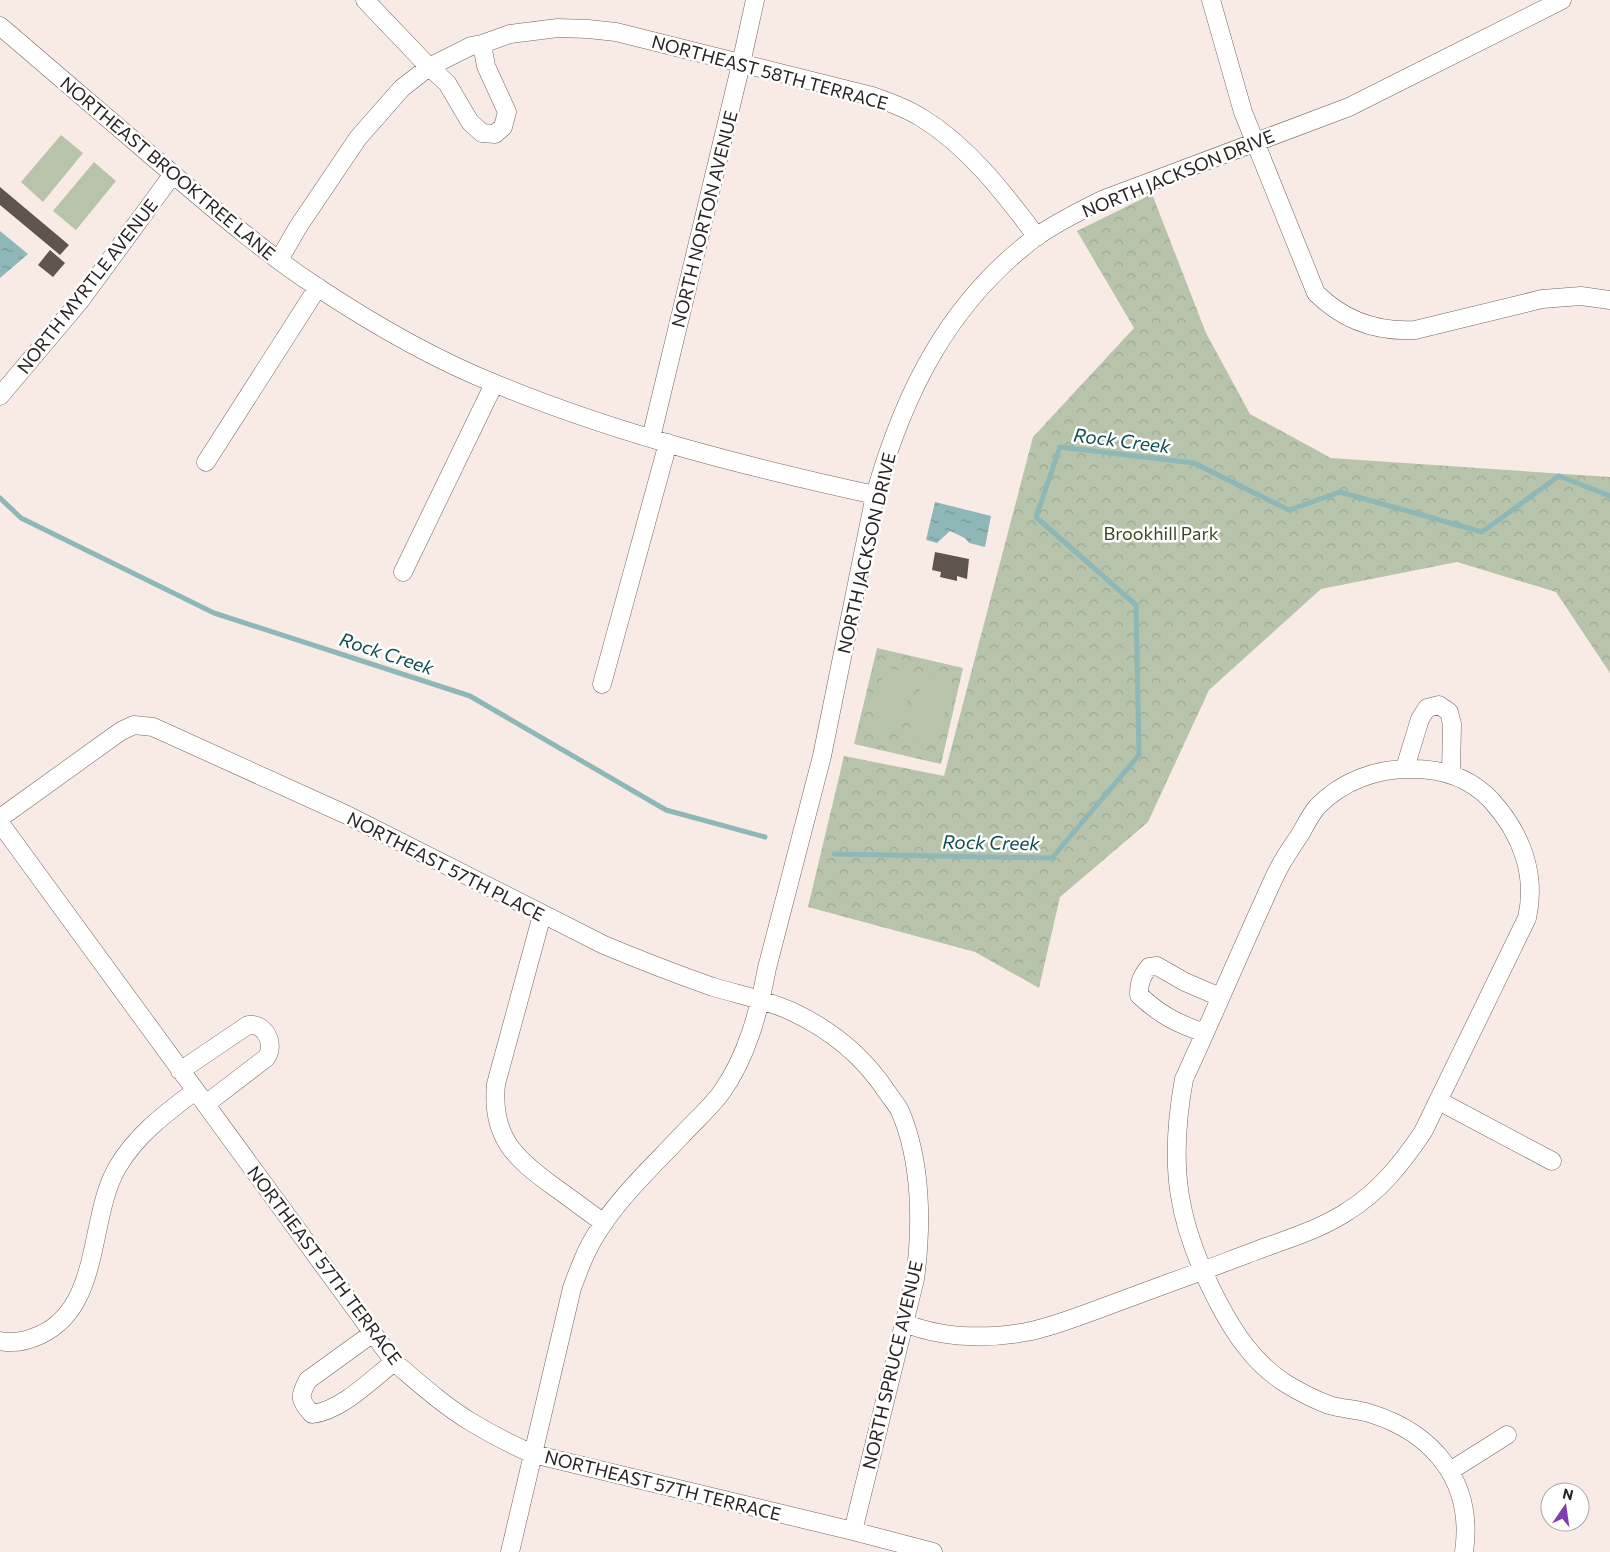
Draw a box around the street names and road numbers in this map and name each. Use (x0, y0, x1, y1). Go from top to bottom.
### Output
street label: NORTHEAST 58TH TERRACE (649, 30, 891, 114)
street label: NORTHEAST BROOKTREE LANE (56, 72, 280, 264)
street label: NORTH NORTON AVENUE (666, 108, 742, 330)
street label: NORTH JACKSON DRIVE (1079, 124, 1277, 222)
street label: NORTH MYRTLE AVENUE (12, 194, 162, 378)
street label: NORTH JACKSON DRIVE (832, 450, 900, 656)
street label: NORTHEAST 57TH PLACE (344, 807, 548, 925)
street label: NORTHEAST 57TH TERRACE (243, 1161, 407, 1369)
street label: NORTH SPRUCE AVENUE (857, 1259, 927, 1471)
street label: NORTHEAST 57TH TERRACE (542, 1445, 784, 1525)

